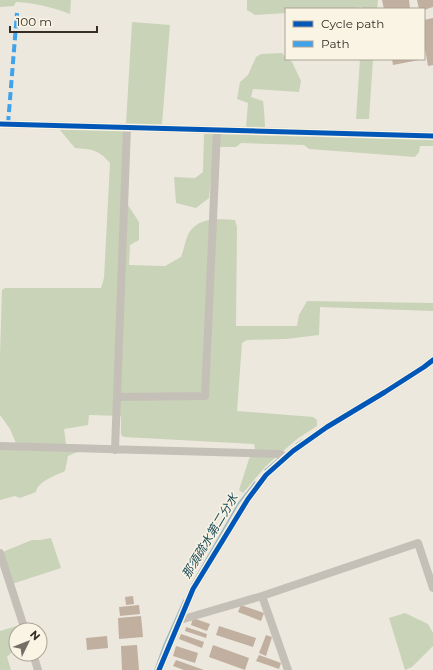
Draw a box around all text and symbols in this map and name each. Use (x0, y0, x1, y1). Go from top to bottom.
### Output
scale bar (10, 8, 97, 34)
legend (285, 8, 425, 60)
text: 100 m (16, 14, 52, 29)
text: Cycle path (321, 16, 384, 31)
text: Path (321, 36, 350, 51)
water label: 那須疏水第二分水 (178, 489, 242, 581)
north arrow (8, 622, 48, 662)
text: N (27, 627, 43, 643)

